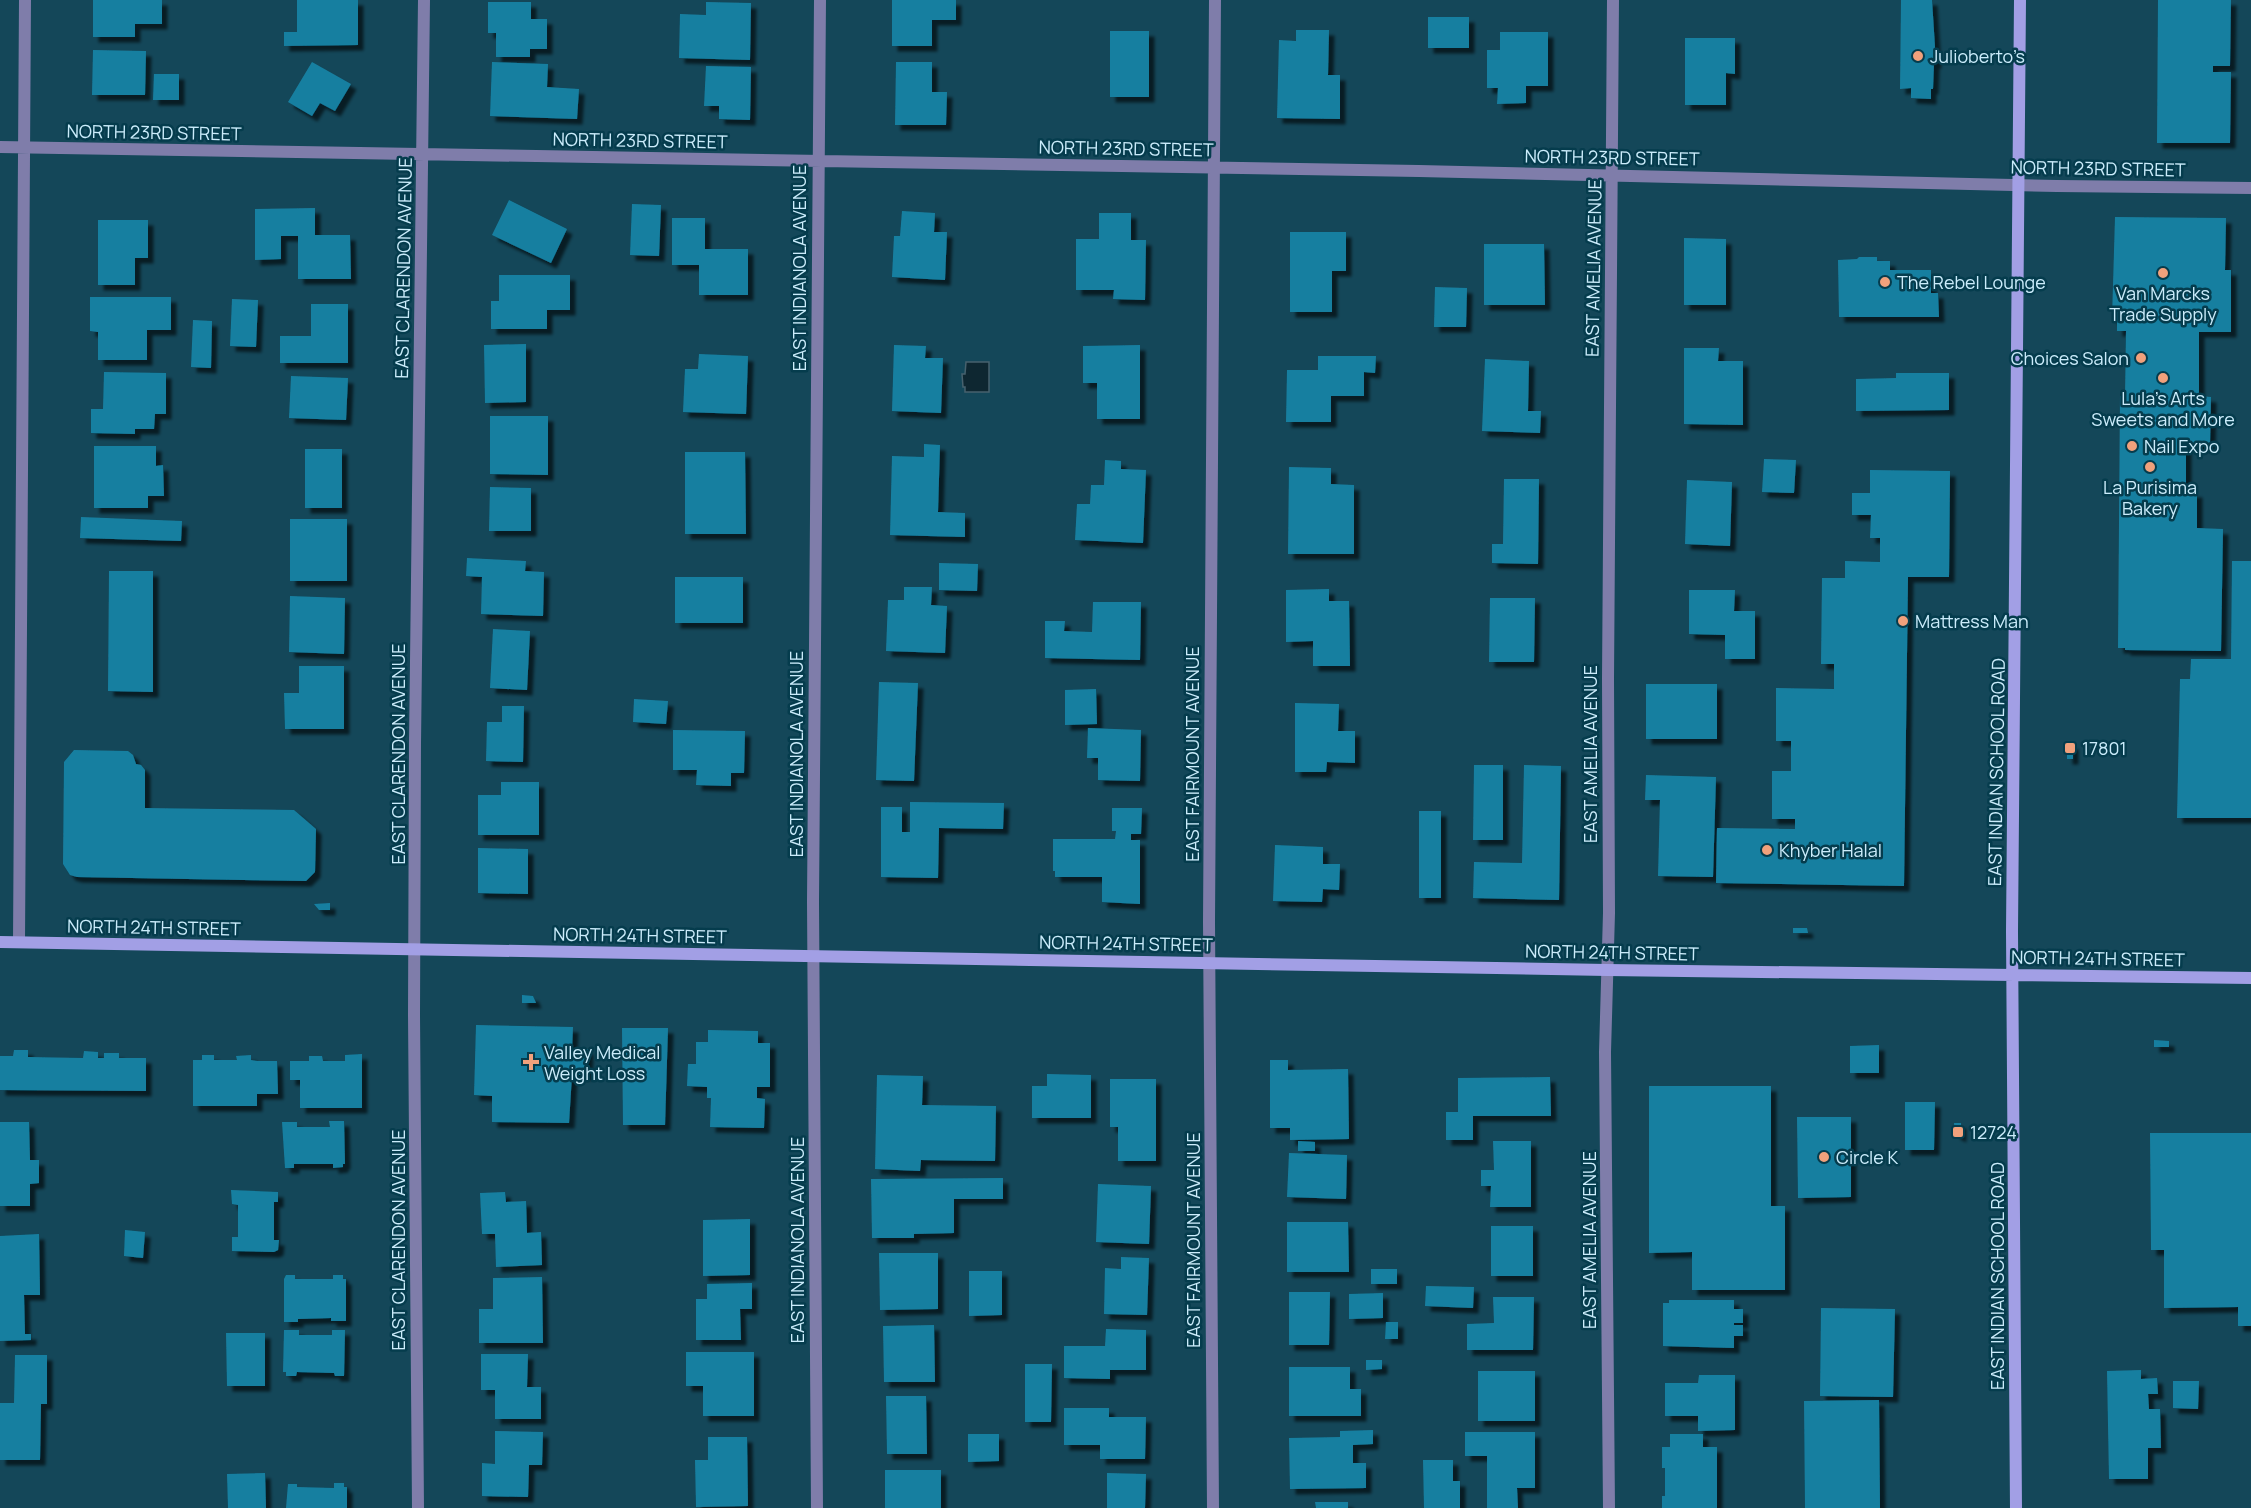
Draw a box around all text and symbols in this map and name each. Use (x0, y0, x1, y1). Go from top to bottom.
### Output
place label: Julioberto’s (1930, 44, 2025, 68)
marker: Julioberto’s (1911, 49, 1925, 63)
street label: NORTH 23RD STREET (66, 118, 242, 146)
street label: NORTH 23RD STREET (552, 126, 728, 154)
street label: NORTH 23RD STREET (1038, 134, 1214, 162)
street label: NORTH 23RD STREET (1524, 143, 1700, 171)
street label: NORTH 23RD STREET (2010, 154, 2186, 182)
street label: EAST CLARENDON AVENUE (389, 157, 417, 379)
street label: EAST INDIANOLA AVENUE (787, 165, 811, 371)
street label: EAST AMELIA AVENUE (1579, 179, 1607, 357)
marker: Van Marcks Trade Supply (2156, 266, 2170, 280)
place label: The Rebel Lounge (1897, 270, 2046, 294)
marker: The Rebel Lounge (1878, 275, 1892, 289)
place label: Van Marcks Trade Supply (2109, 281, 2217, 326)
place label: Choices Salon (2011, 346, 2129, 370)
marker: Choices Salon (2134, 351, 2148, 365)
marker: Lula’s Arts Sweets and More (2156, 371, 2170, 385)
place label: Lula’s Arts Sweets and More (2091, 386, 2235, 431)
place label: Nail Expo (2144, 434, 2219, 458)
marker: Nail Expo (2125, 439, 2139, 453)
marker: La Purisima Bakery (2143, 460, 2157, 474)
place label: La Purisima Bakery (2103, 475, 2197, 520)
place label: Mattress Man (1915, 609, 2029, 633)
marker: Mattress Man (1896, 614, 1910, 628)
street label: EAST CLARENDON AVENUE (386, 643, 410, 865)
street label: EAST FAIRMOUNT AVENUE (1180, 646, 1204, 862)
street label: EAST INDIANOLA AVENUE (784, 651, 808, 857)
street label: EAST INDIAN SCHOOL ROAD (1982, 658, 2010, 886)
street label: EAST AMELIA AVENUE (1578, 665, 1602, 843)
place label: 17801 (2082, 736, 2127, 760)
marker: 17801 (2063, 741, 2077, 755)
place label: Khyber Halal (1779, 838, 1882, 862)
marker: Khyber Halal (1760, 843, 1774, 857)
street label: NORTH 24TH STREET (67, 913, 241, 941)
street label: NORTH 24TH STREET (553, 921, 727, 949)
street label: NORTH 24TH STREET (1039, 929, 1213, 957)
street label: NORTH 24TH STREET (1525, 938, 1699, 966)
street label: NORTH 24TH STREET (2011, 944, 2185, 972)
place label: Valley Medical Weight Loss (544, 1040, 661, 1085)
marker: Valley Medical Weight Loss (522, 1053, 540, 1071)
place label: 12724 (1970, 1120, 2017, 1144)
marker: 12724 (1951, 1125, 1965, 1139)
street label: EAST CLARENDON AVENUE (386, 1129, 410, 1351)
street label: EAST FAIRMOUNT AVENUE (1181, 1132, 1205, 1348)
street label: EAST INDIANOLA AVENUE (785, 1137, 809, 1343)
place label: Circle K (1836, 1145, 1898, 1169)
marker: Circle K (1817, 1150, 1831, 1164)
street label: EAST AMELIA AVENUE (1577, 1151, 1601, 1329)
street label: EAST INDIAN SCHOOL ROAD (1985, 1162, 2009, 1390)

